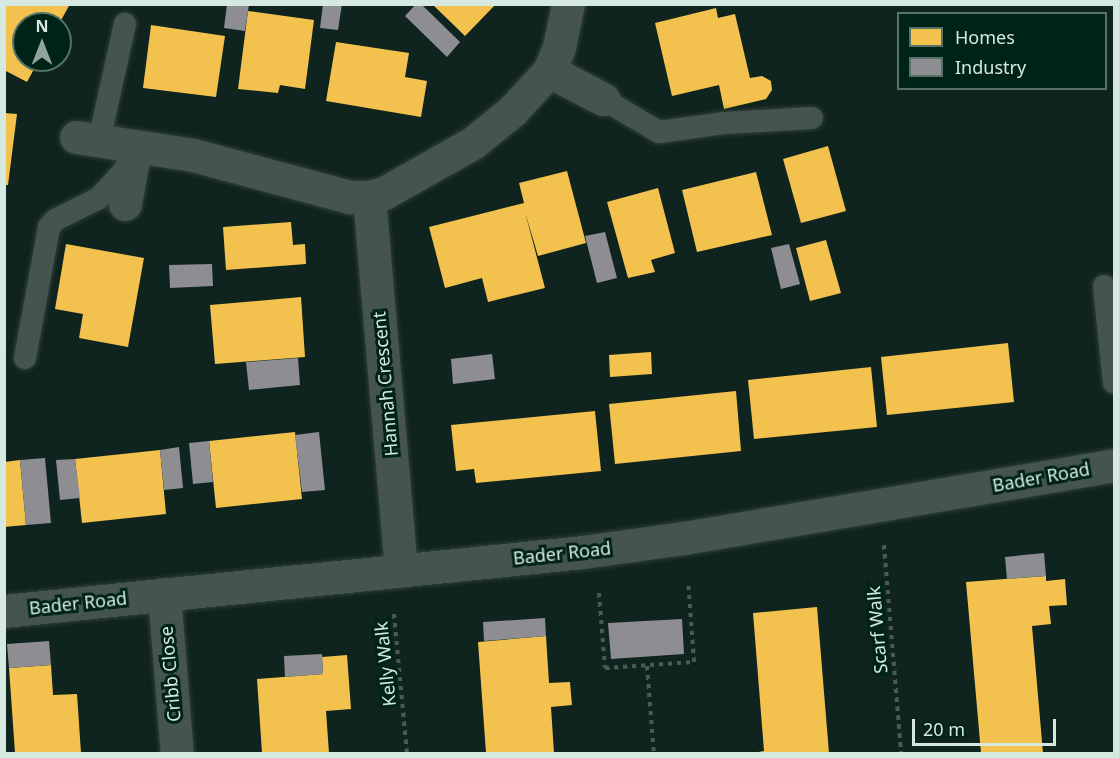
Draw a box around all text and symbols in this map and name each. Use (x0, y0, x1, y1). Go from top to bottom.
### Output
north arrow (12, 12, 72, 72)
legend (897, 12, 1107, 90)
text: N (35, 15, 49, 37)
text: Homes (955, 25, 1015, 49)
text: Industry (955, 55, 1026, 79)
street label: Hannah Crescent (368, 311, 402, 457)
street label: Bader Road (991, 458, 1091, 496)
street label: Bader Road (512, 537, 612, 569)
street label: Scarf Walk (862, 585, 892, 675)
street label: Bader Road (28, 587, 128, 619)
street label: Kelly Walk (370, 621, 400, 707)
street label: Cribb Close (155, 625, 185, 723)
scale bar (915, 707, 1059, 745)
text: 20 m (923, 717, 965, 741)

